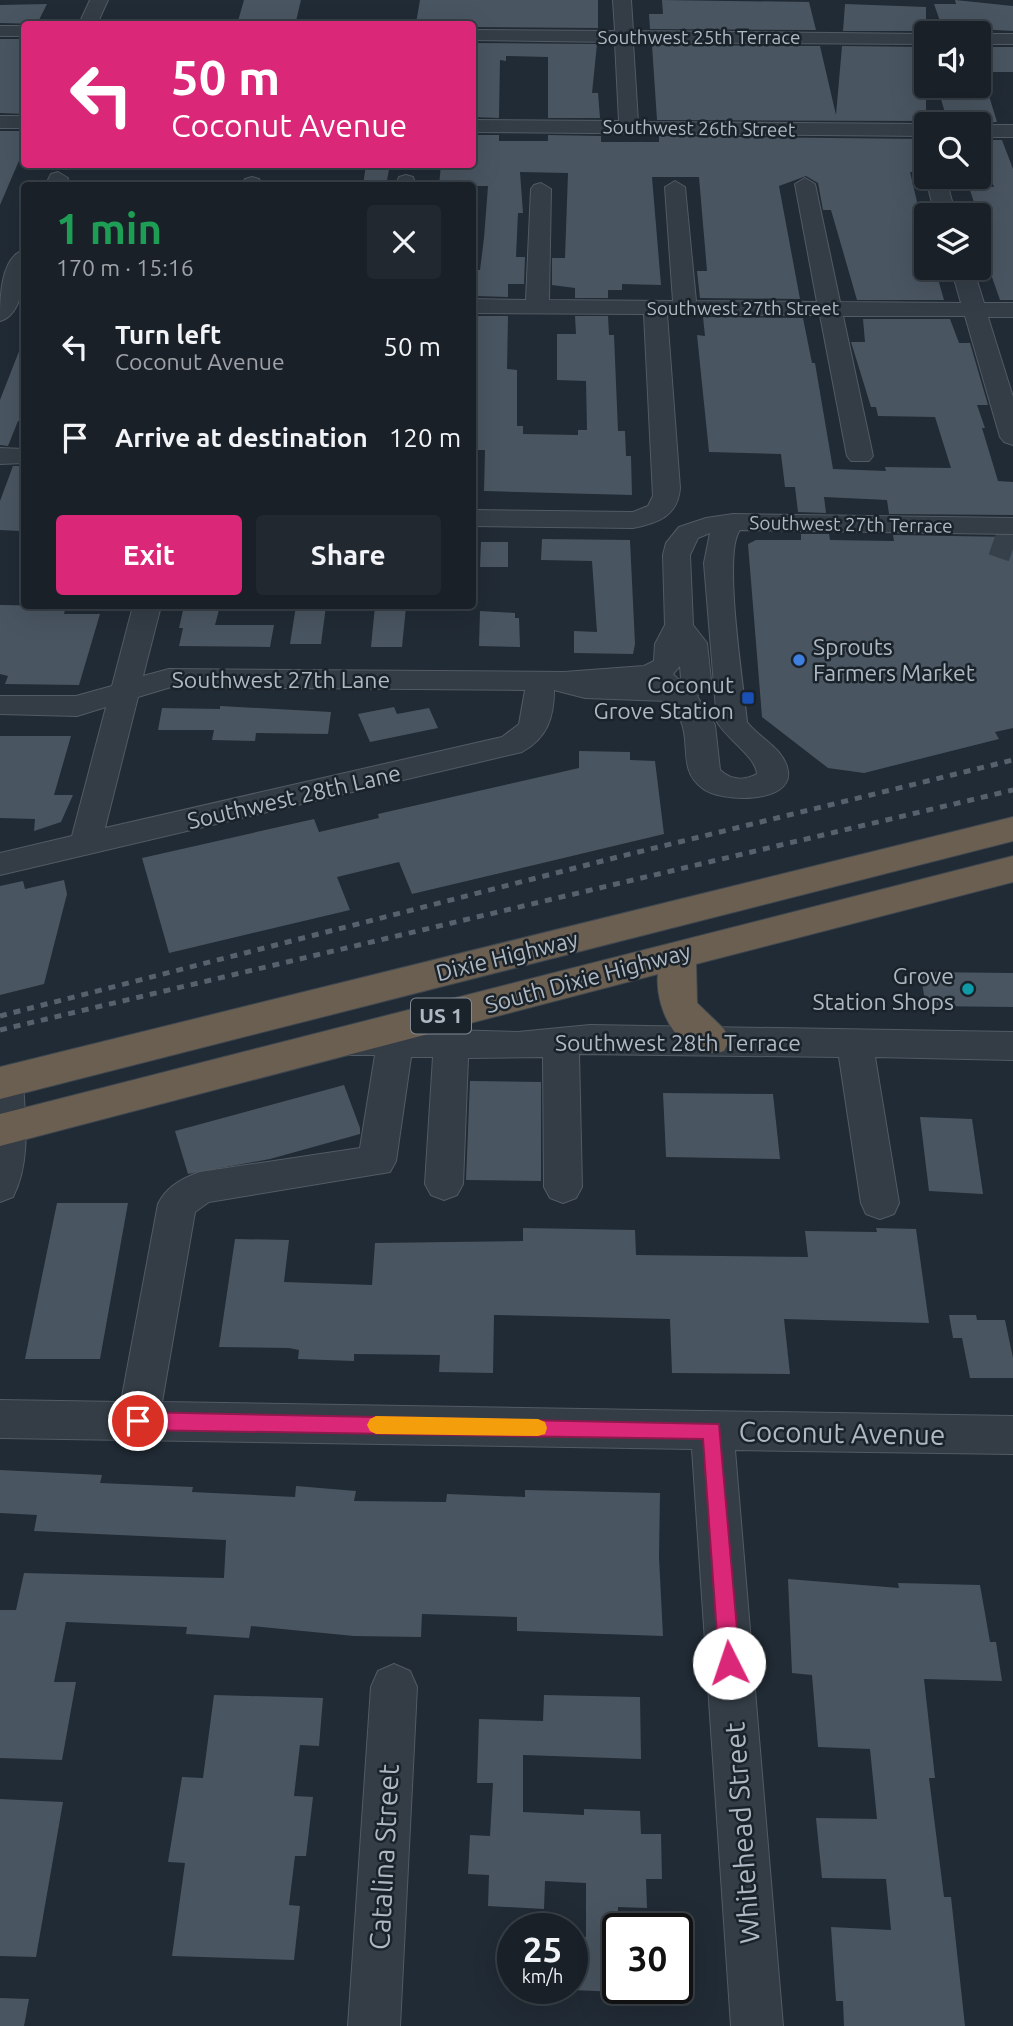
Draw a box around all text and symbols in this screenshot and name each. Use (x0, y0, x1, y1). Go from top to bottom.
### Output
map controls (914, 21, 991, 280)
button: sound (914, 21, 991, 98)
street label: Southwest 25th Terrace (597, 26, 801, 48)
icon: left (56, 49, 147, 140)
text: 50 m (171, 49, 280, 104)
text: Coconut Avenue (171, 107, 407, 143)
button: search (914, 112, 991, 189)
street label: Southwest 26th Street (602, 115, 796, 141)
button: layers (914, 203, 991, 280)
text: 1 min (56, 205, 162, 252)
button: close (367, 205, 441, 279)
text: 170 m · 15:16 (56, 255, 194, 280)
street label: Southwest 27th Street (647, 297, 840, 319)
text: Turn left (115, 320, 221, 349)
icon: left (56, 328, 94, 366)
text: 50 m (383, 332, 441, 361)
text: Coconut Avenue (115, 349, 285, 374)
icon: arrive (56, 419, 94, 457)
text: Arrive at destination (115, 423, 368, 452)
text: 120 m (389, 423, 461, 452)
street label: Southwest 27th Terrace (749, 511, 953, 537)
button: Exit (56, 515, 242, 595)
button: Share (256, 515, 441, 595)
place label: Sprouts Farmers Market (813, 634, 975, 685)
marker: Sprouts Farmers Market (791, 652, 807, 668)
street label: Southwest 27th Lane (172, 667, 390, 692)
place label: Coconut Grove Station (593, 672, 734, 723)
marker: Coconut Grove Station (740, 690, 756, 706)
street label: Southwest 28th Lane (185, 760, 403, 833)
street label: Dixie Highway (433, 926, 581, 985)
street label: South Dixie Highway (482, 938, 693, 1017)
place label: Grove Station Shops (813, 963, 954, 1014)
marker: Grove Station Shops (960, 981, 976, 997)
road number: US 1 (411, 998, 471, 1034)
street label: Southwest 28th Terrace (555, 1030, 801, 1055)
pin (108, 1391, 168, 1451)
icon: arrive (119, 1402, 157, 1440)
street label: Coconut Avenue (738, 1415, 946, 1450)
position arrow (692, 1626, 766, 1700)
street label: Whitehead Street (718, 1721, 765, 1945)
street label: Catalina Street (363, 1763, 404, 1951)
speed limit sign: 30 (602, 1913, 693, 2004)
text: 25 (523, 1929, 562, 1969)
text: km/h (522, 1966, 563, 1986)

